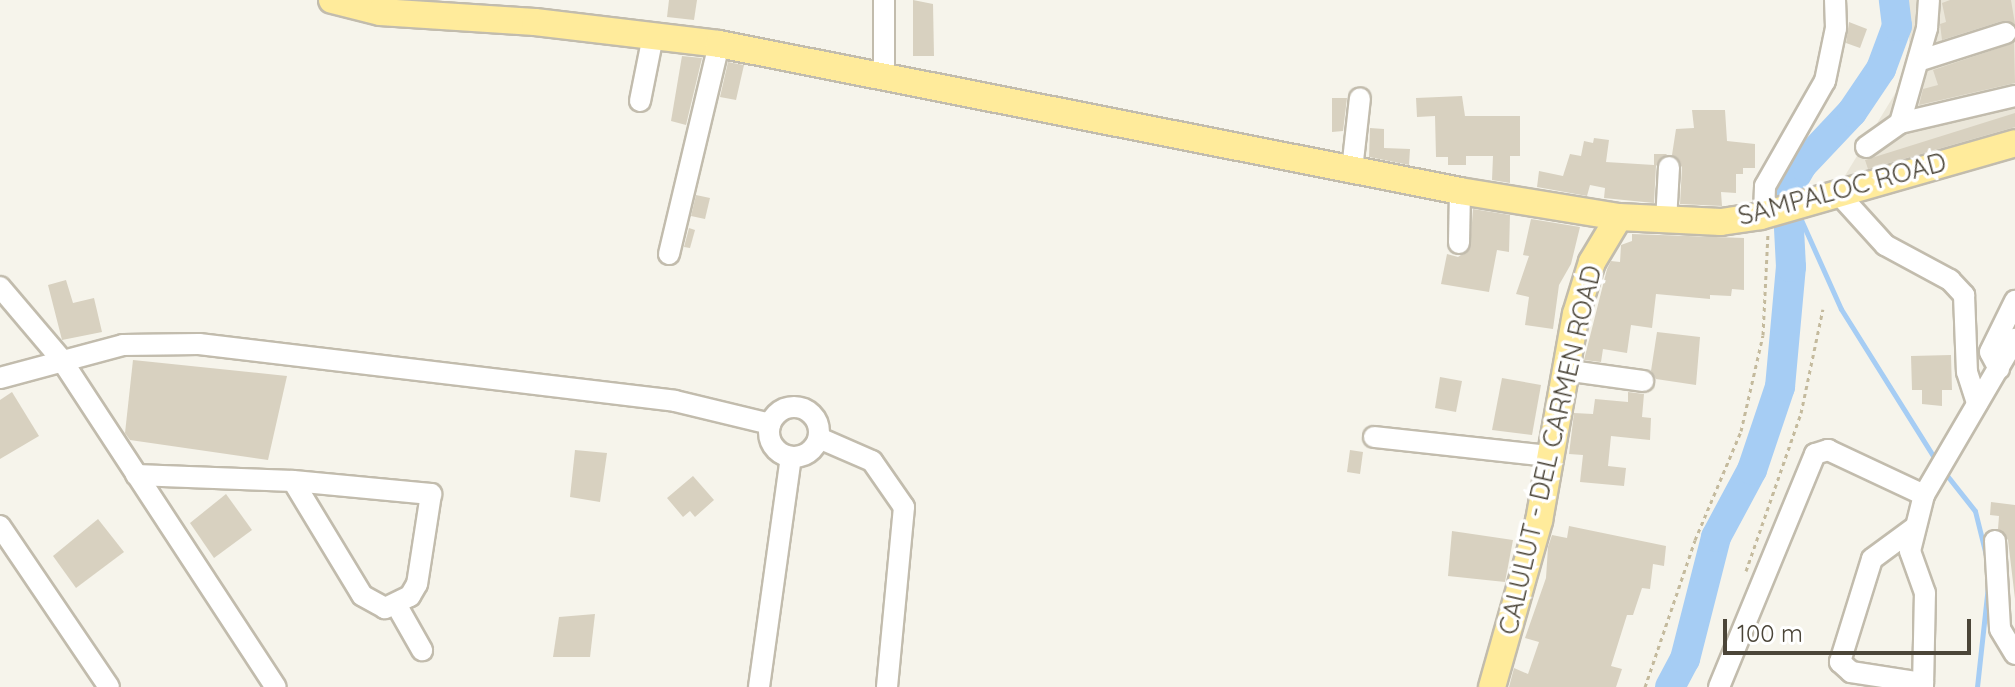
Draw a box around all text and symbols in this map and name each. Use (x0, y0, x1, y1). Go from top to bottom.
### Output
street label: SAMPALOC ROAD (1734, 146, 1950, 232)
street label: CALULUT - DEL CARMEN ROAD (1492, 262, 1608, 638)
scale bar (1727, 603, 1975, 653)
text: 100 m (1737, 618, 1803, 648)

